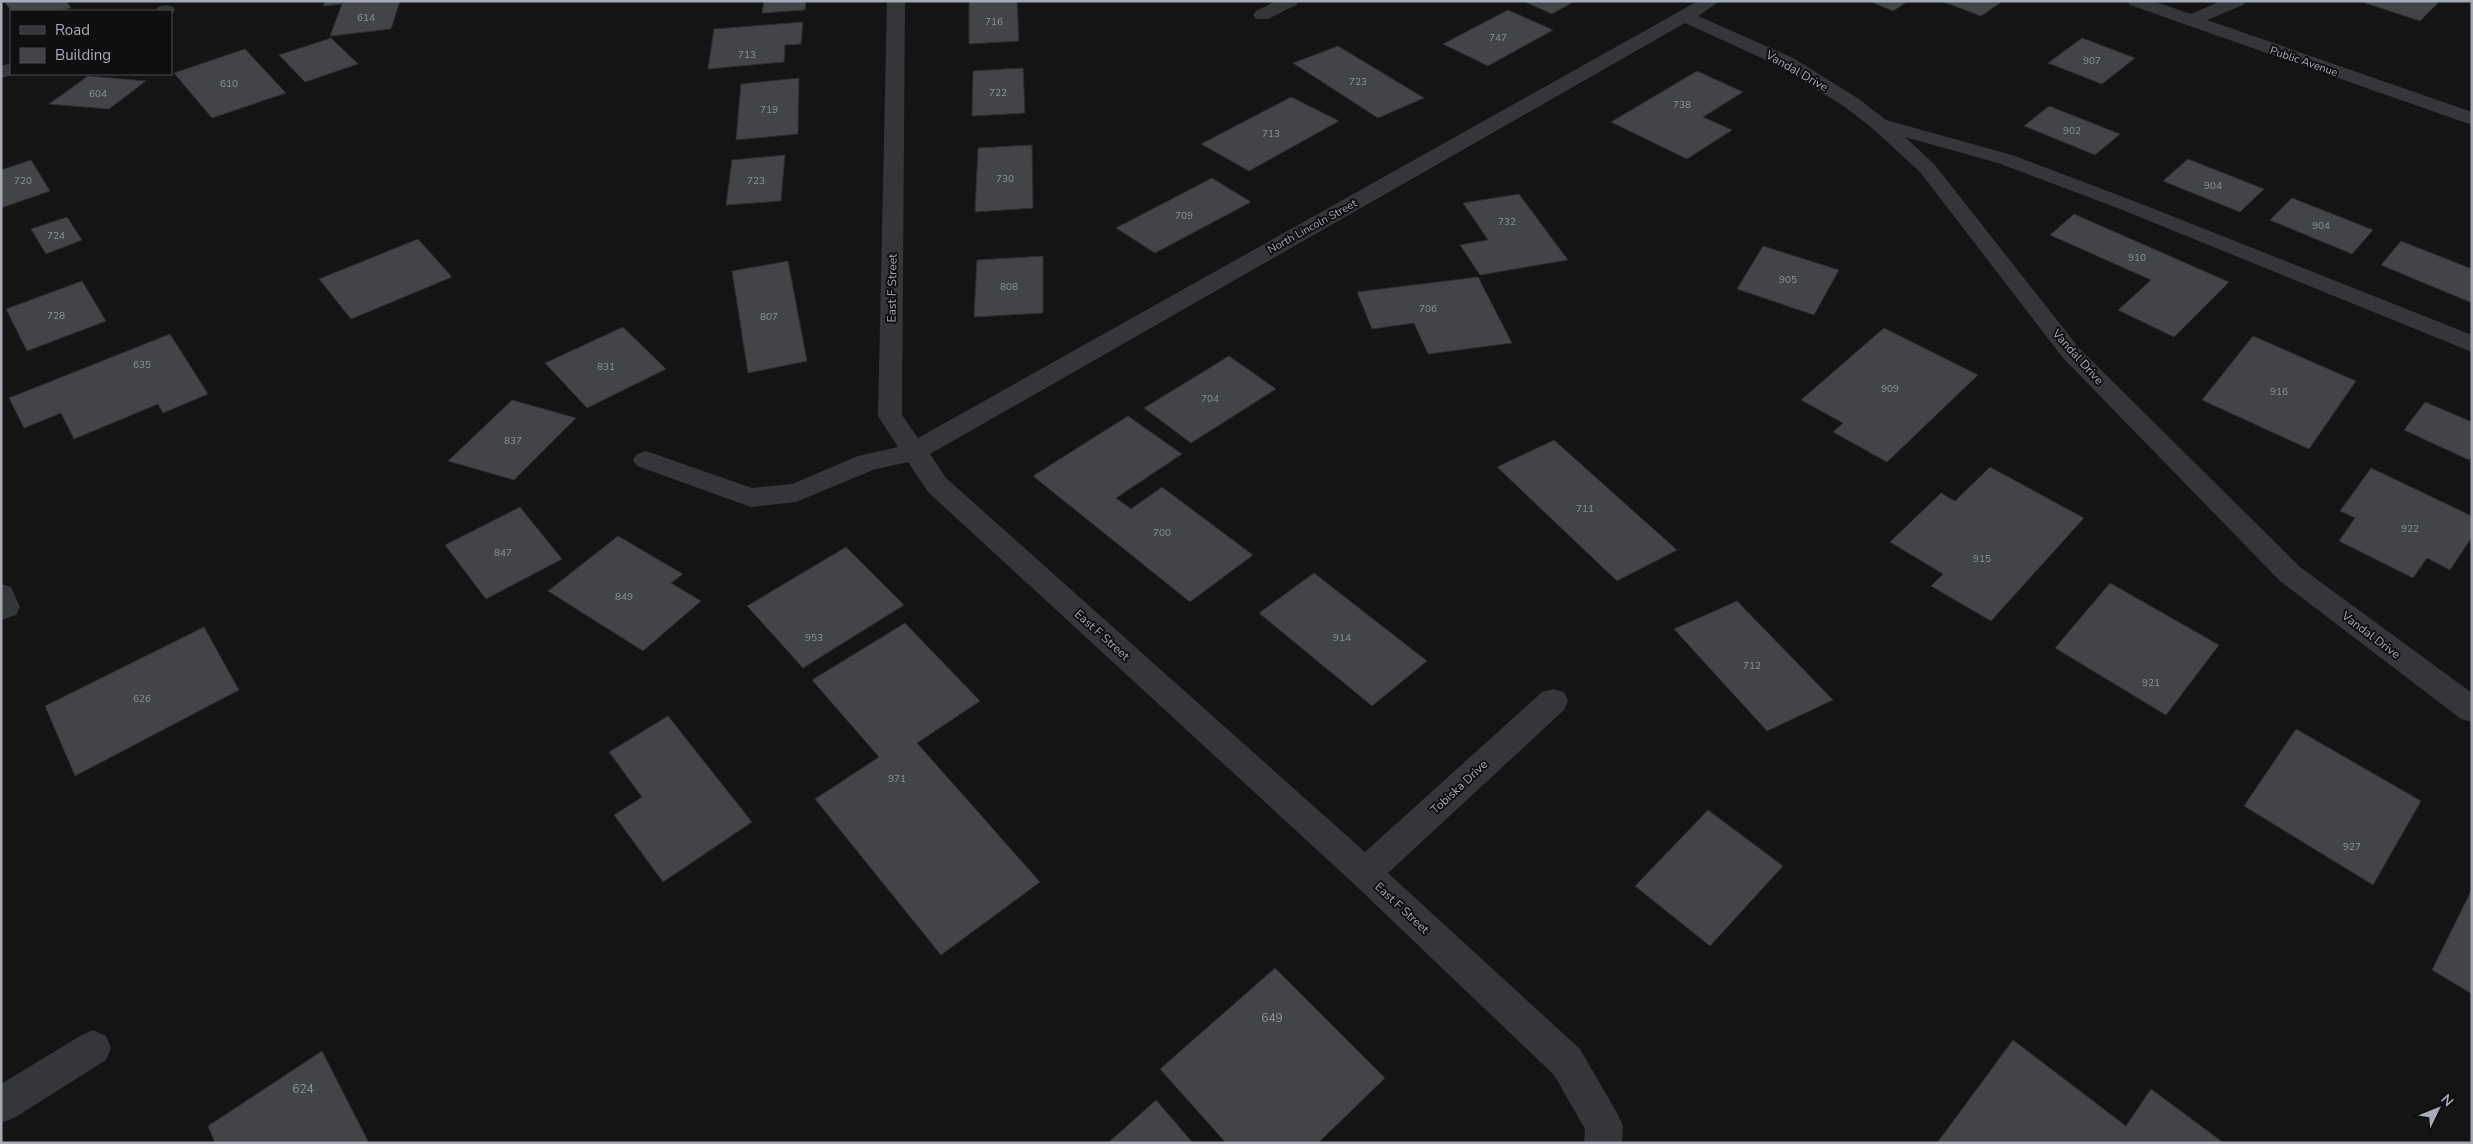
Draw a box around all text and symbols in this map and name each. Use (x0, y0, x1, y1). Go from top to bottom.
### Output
legend (10, 10, 172, 75)
house number: 614 (357, 11, 375, 25)
house number: 716 (985, 15, 1003, 29)
text: Road (55, 20, 90, 40)
house number: 747 (1489, 31, 1507, 45)
street label: Public Avenue (2268, 43, 2340, 80)
text: Building (55, 45, 111, 65)
street label: Vandal Drive (1762, 46, 1831, 95)
house number: 713 (738, 48, 756, 62)
house number: 907 (2083, 54, 2101, 68)
house number: 723 (1349, 75, 1367, 89)
house number: 610 (220, 77, 238, 91)
house number: 722 (989, 86, 1007, 100)
house number: 604 (89, 87, 107, 101)
house number: 738 (1673, 98, 1691, 112)
house number: 719 (760, 103, 778, 117)
house number: 902 (2063, 124, 2081, 138)
house number: 713 (1262, 127, 1280, 141)
house number: 730 (996, 172, 1014, 186)
house number: 720 (14, 174, 32, 188)
house number: 723 (747, 174, 765, 188)
house number: 904 (2204, 179, 2222, 193)
street label: North Lincoln Street (1265, 196, 1360, 257)
house number: 709 (1175, 209, 1193, 223)
house number: 732 (1498, 215, 1516, 229)
house number: 904 (2312, 219, 2330, 233)
house number: 724 (47, 229, 65, 243)
house number: 910 (2128, 251, 2146, 265)
street label: East F Street (883, 253, 901, 322)
house number: 905 (1779, 273, 1797, 287)
house number: 808 (1000, 280, 1018, 294)
house number: 706 (1419, 302, 1437, 316)
house number: 728 (47, 309, 65, 323)
house number: 807 (760, 310, 778, 324)
street label: Vandal Drive (2048, 325, 2107, 388)
house number: 635 (133, 358, 151, 372)
house number: 831 (597, 360, 615, 374)
house number: 909 (1881, 382, 1899, 396)
house number: 916 (2270, 385, 2288, 399)
house number: 704 (1201, 392, 1219, 406)
house number: 837 (504, 434, 522, 448)
house number: 711 (1576, 502, 1594, 516)
house number: 922 (2401, 522, 2419, 536)
house number: 700 (1153, 526, 1171, 540)
house number: 847 (494, 546, 512, 560)
house number: 915 (1973, 552, 1991, 566)
house number: 849 (615, 590, 633, 604)
street label: East F Street (1071, 606, 1133, 664)
street label: Vandal Drive (2338, 607, 2403, 662)
house number: 953 (805, 631, 823, 645)
house number: 914 (1333, 631, 1351, 645)
house number: 712 (1743, 659, 1761, 673)
house number: 921 (2142, 676, 2160, 690)
house number: 626 (133, 692, 151, 706)
street label: Tobiska Drive (1427, 756, 1491, 818)
house number: 971 (888, 772, 906, 786)
house number: 927 (2343, 840, 2361, 854)
street label: East F Street (1371, 879, 1433, 938)
house number: 649 (1261, 1010, 1283, 1026)
house number: 624 (292, 1081, 314, 1097)
north arrow (2413, 1084, 2463, 1134)
text: N (2437, 1090, 2458, 1111)

